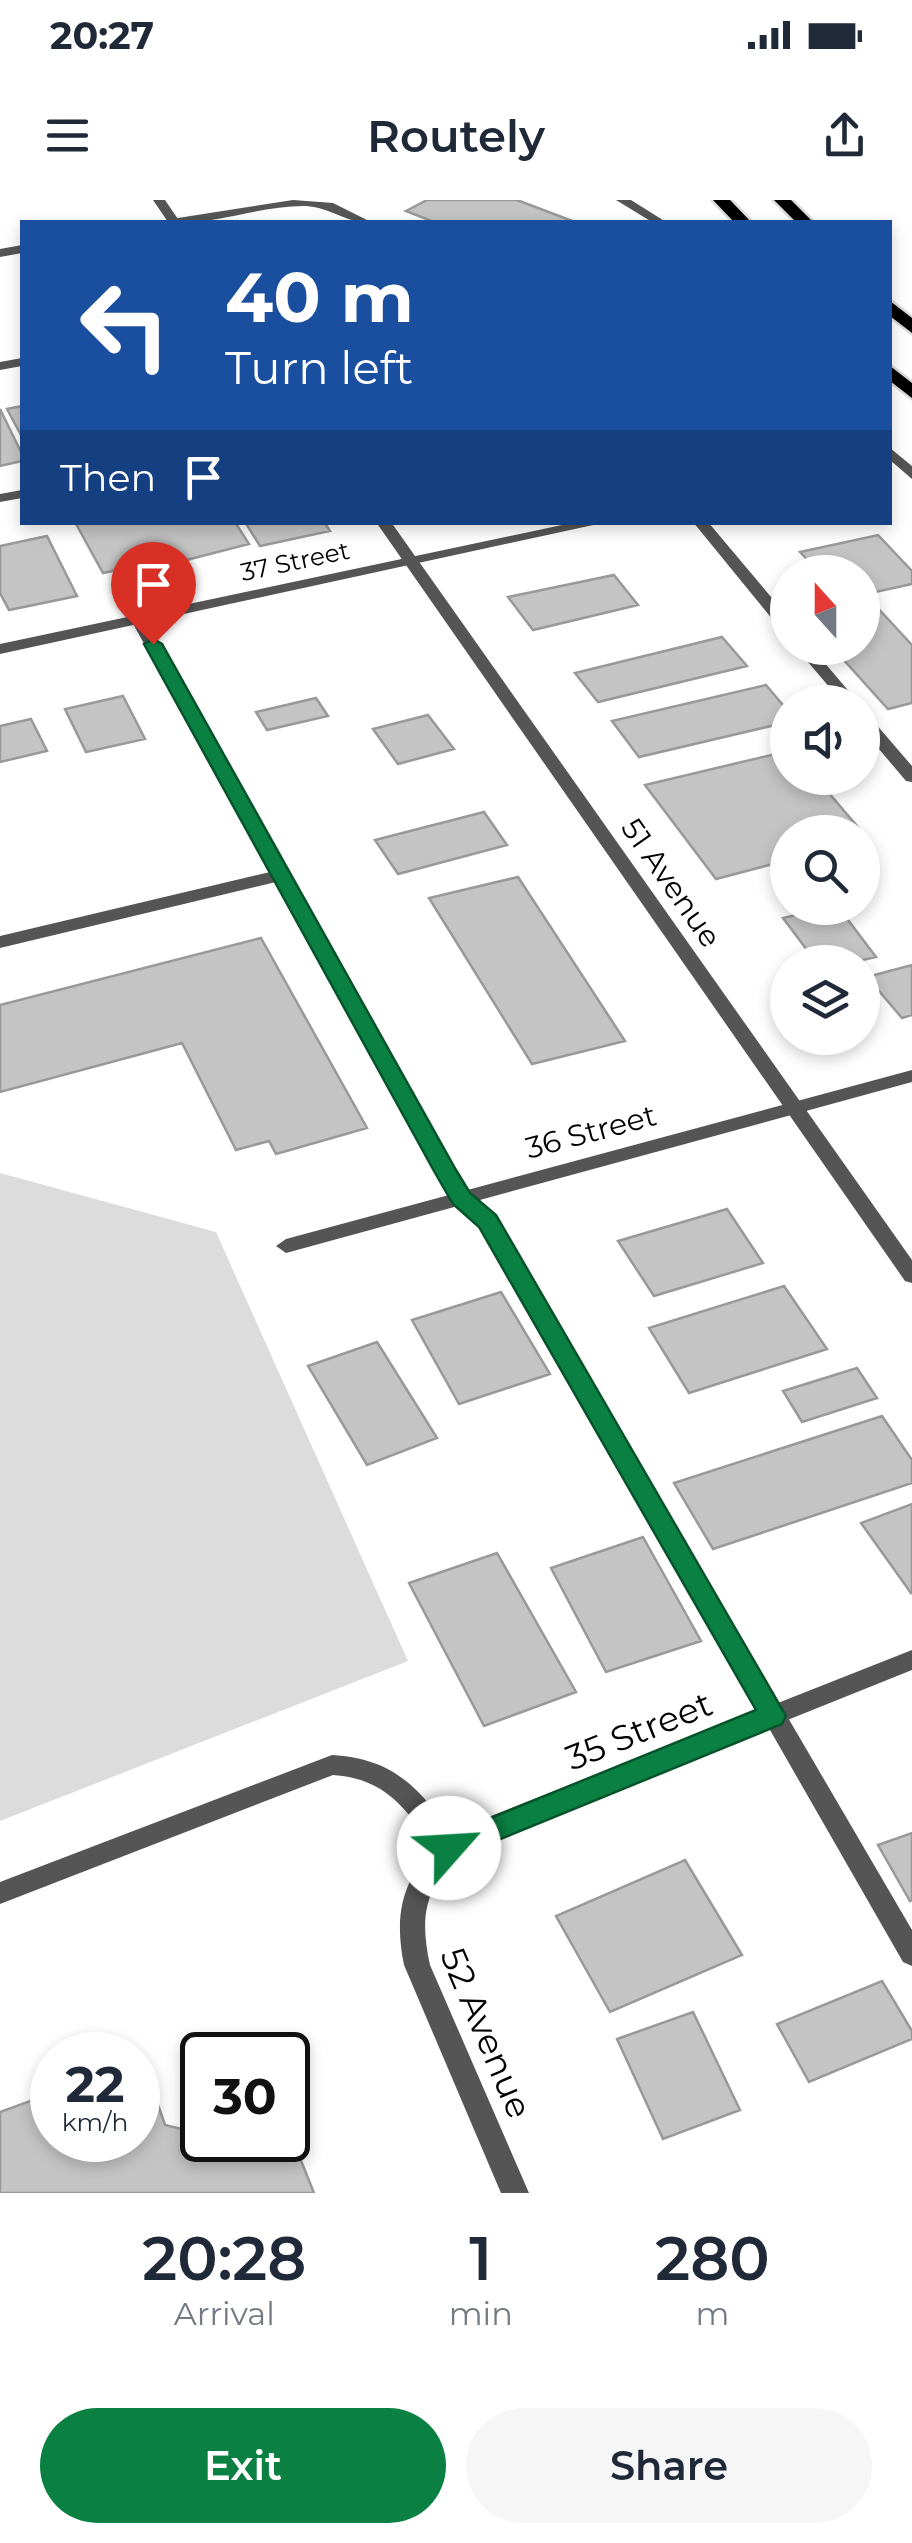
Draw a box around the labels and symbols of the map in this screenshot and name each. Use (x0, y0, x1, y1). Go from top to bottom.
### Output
street label: 37 Street (238, 535, 352, 587)
pin (111, 542, 196, 645)
north arrow (770, 555, 880, 665)
street label: 51 Avenue (614, 811, 729, 954)
street label: 36 Street (521, 1096, 660, 1167)
street label: 35 Street (559, 1682, 718, 1779)
position arrow (397, 1796, 501, 1900)
street label: 52 Avenue (431, 1941, 542, 2124)
speed limit sign: 30 (180, 2032, 310, 2162)

